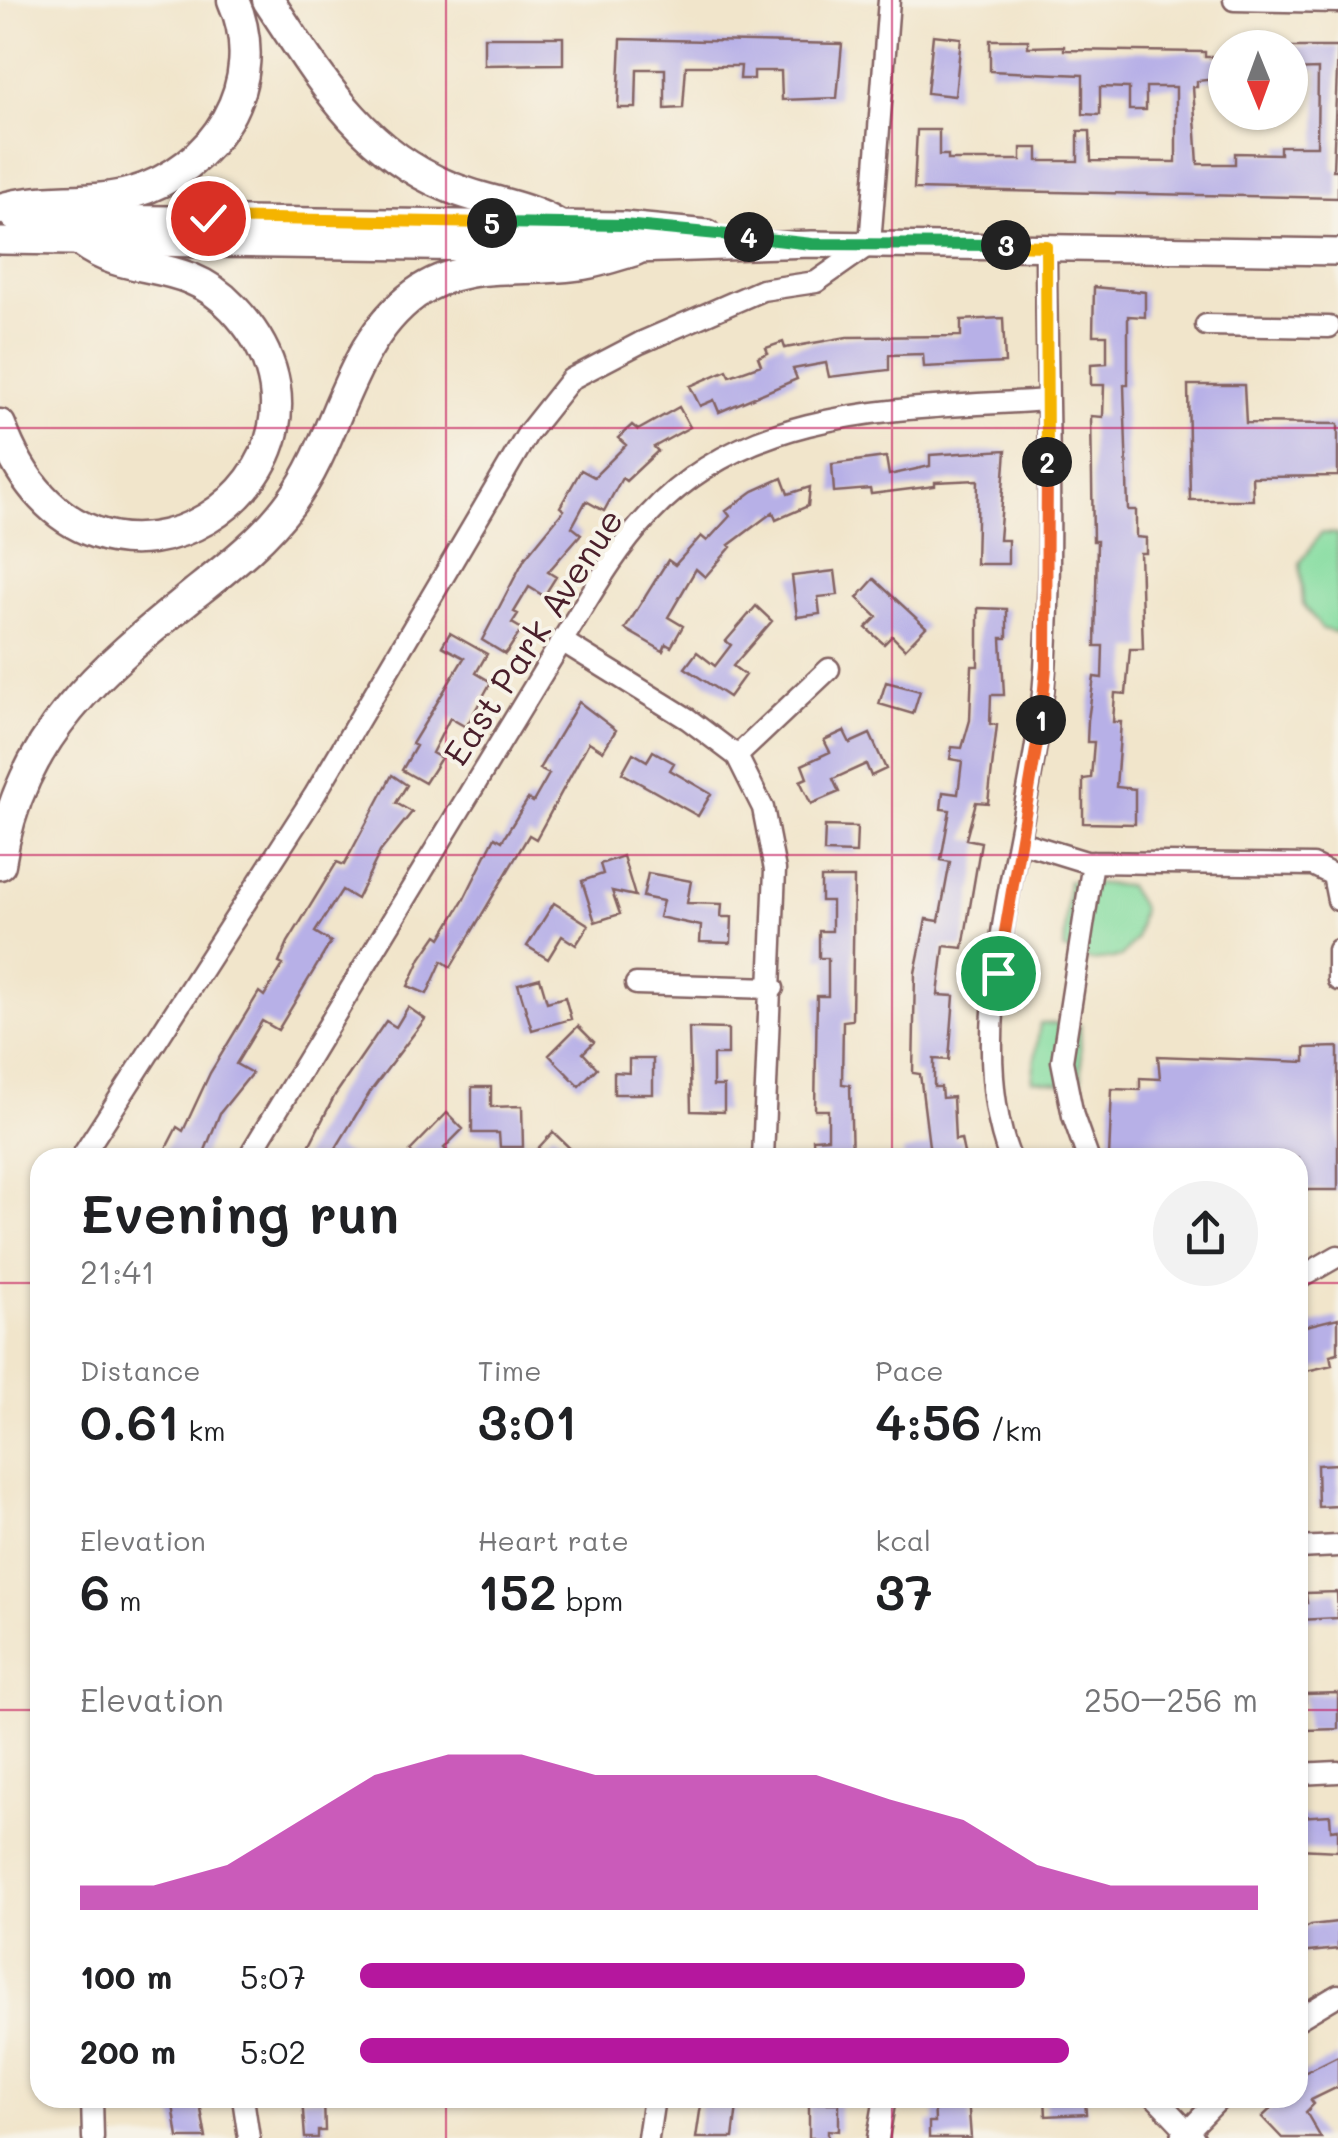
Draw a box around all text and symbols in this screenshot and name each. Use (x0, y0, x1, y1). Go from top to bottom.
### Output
north arrow (1208, 30, 1308, 130)
map controls (1208, 30, 1308, 130)
pin (166, 176, 251, 261)
icon: check (181, 191, 236, 246)
pin: 5 (467, 198, 517, 248)
text: 5 (484, 205, 500, 241)
pin: 4 (724, 212, 774, 262)
text: 4 (740, 219, 758, 255)
pin: 3 (981, 220, 1031, 270)
text: 3 (998, 227, 1014, 263)
pin: 2 (1022, 437, 1072, 487)
text: 2 (1039, 444, 1055, 480)
street label: East Park Avenue (432, 499, 632, 773)
pin: 1 (1016, 695, 1066, 745)
text: 1 (1035, 702, 1047, 738)
pin (956, 931, 1041, 1016)
icon: arrive (971, 946, 1026, 1001)
text: Evening run (80, 1176, 399, 1248)
button: share (1153, 1181, 1258, 1286)
text: 21:41 (80, 1250, 155, 1292)
text: Distance (80, 1352, 201, 1388)
text: Time (478, 1352, 541, 1388)
text: Pace (875, 1352, 944, 1388)
text: 0.61 (80, 1388, 179, 1454)
text: 3:01 (478, 1388, 577, 1454)
text: 4:56 (875, 1388, 981, 1454)
text: km (179, 1412, 226, 1448)
text: /km (981, 1412, 1042, 1448)
text: Elevation (80, 1522, 206, 1558)
text: Heart rate (478, 1522, 629, 1558)
text: kcal (875, 1522, 931, 1558)
text: 6 (80, 1558, 110, 1624)
text: 152 (478, 1558, 557, 1624)
text: 37 (875, 1558, 933, 1624)
text: m (110, 1582, 142, 1618)
text: bpm (557, 1582, 623, 1618)
text: Elevation (80, 1678, 224, 1720)
text: 250–256 m (1084, 1678, 1258, 1720)
text: 100 m (80, 1955, 172, 1997)
text: 5:07 (240, 1955, 306, 1997)
text: 200 m (80, 2030, 176, 2072)
text: 5:02 (240, 2030, 306, 2072)

